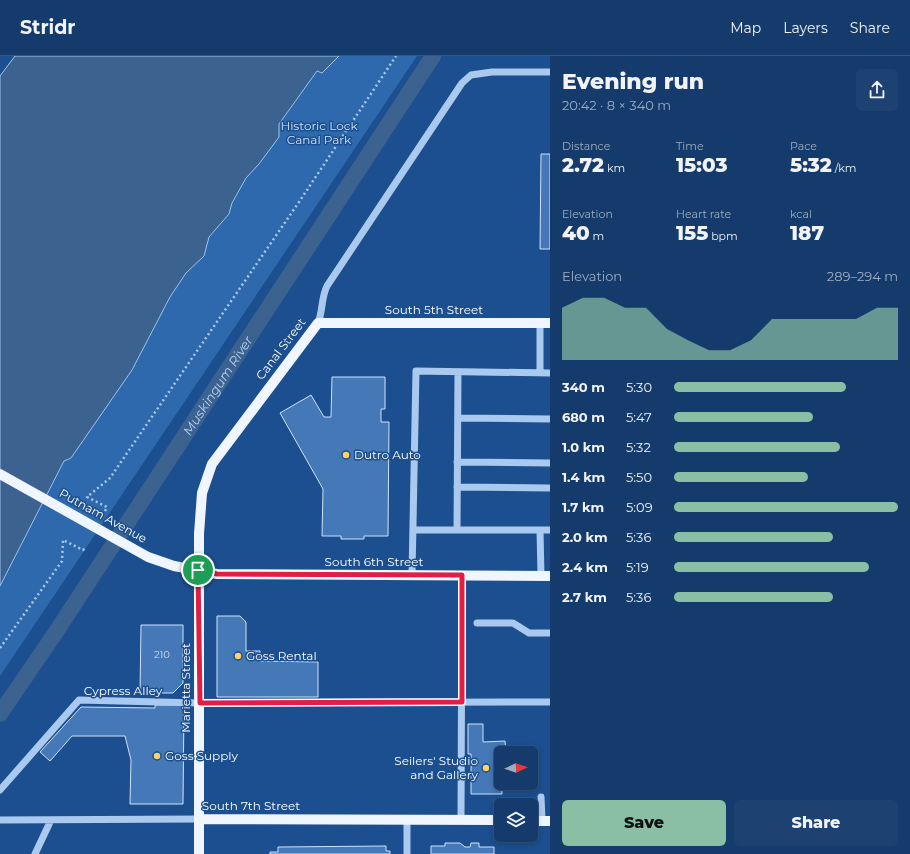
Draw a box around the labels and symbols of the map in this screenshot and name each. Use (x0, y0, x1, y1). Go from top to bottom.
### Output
park label: Historic Lock Canal Park (280, 118, 358, 147)
street label: South 5th Street (385, 302, 483, 317)
street label: Canal Street (253, 315, 309, 383)
water label: Muskingum River (179, 332, 256, 438)
place label: Dutro Auto (354, 447, 421, 462)
marker: Dutro Auto (341, 450, 351, 460)
street label: Putnam Avenue (57, 485, 150, 546)
pin (181, 553, 215, 587)
street label: South 6th Street (325, 554, 424, 569)
street label: Marietta Street (178, 643, 193, 733)
house number: 210 (154, 648, 170, 661)
place label: Goss Rental (246, 648, 317, 663)
marker: Goss Rental (233, 651, 243, 661)
street label: Cypress Alley (84, 683, 163, 698)
north arrow (494, 746, 538, 790)
place label: Goss Supply (165, 748, 239, 763)
marker: Goss Supply (152, 751, 162, 761)
place label: Seilers' Studio and Gallery (394, 753, 478, 782)
marker: Seilers' Studio and Gallery (481, 763, 491, 773)
street label: South 7th Street (202, 798, 300, 813)

